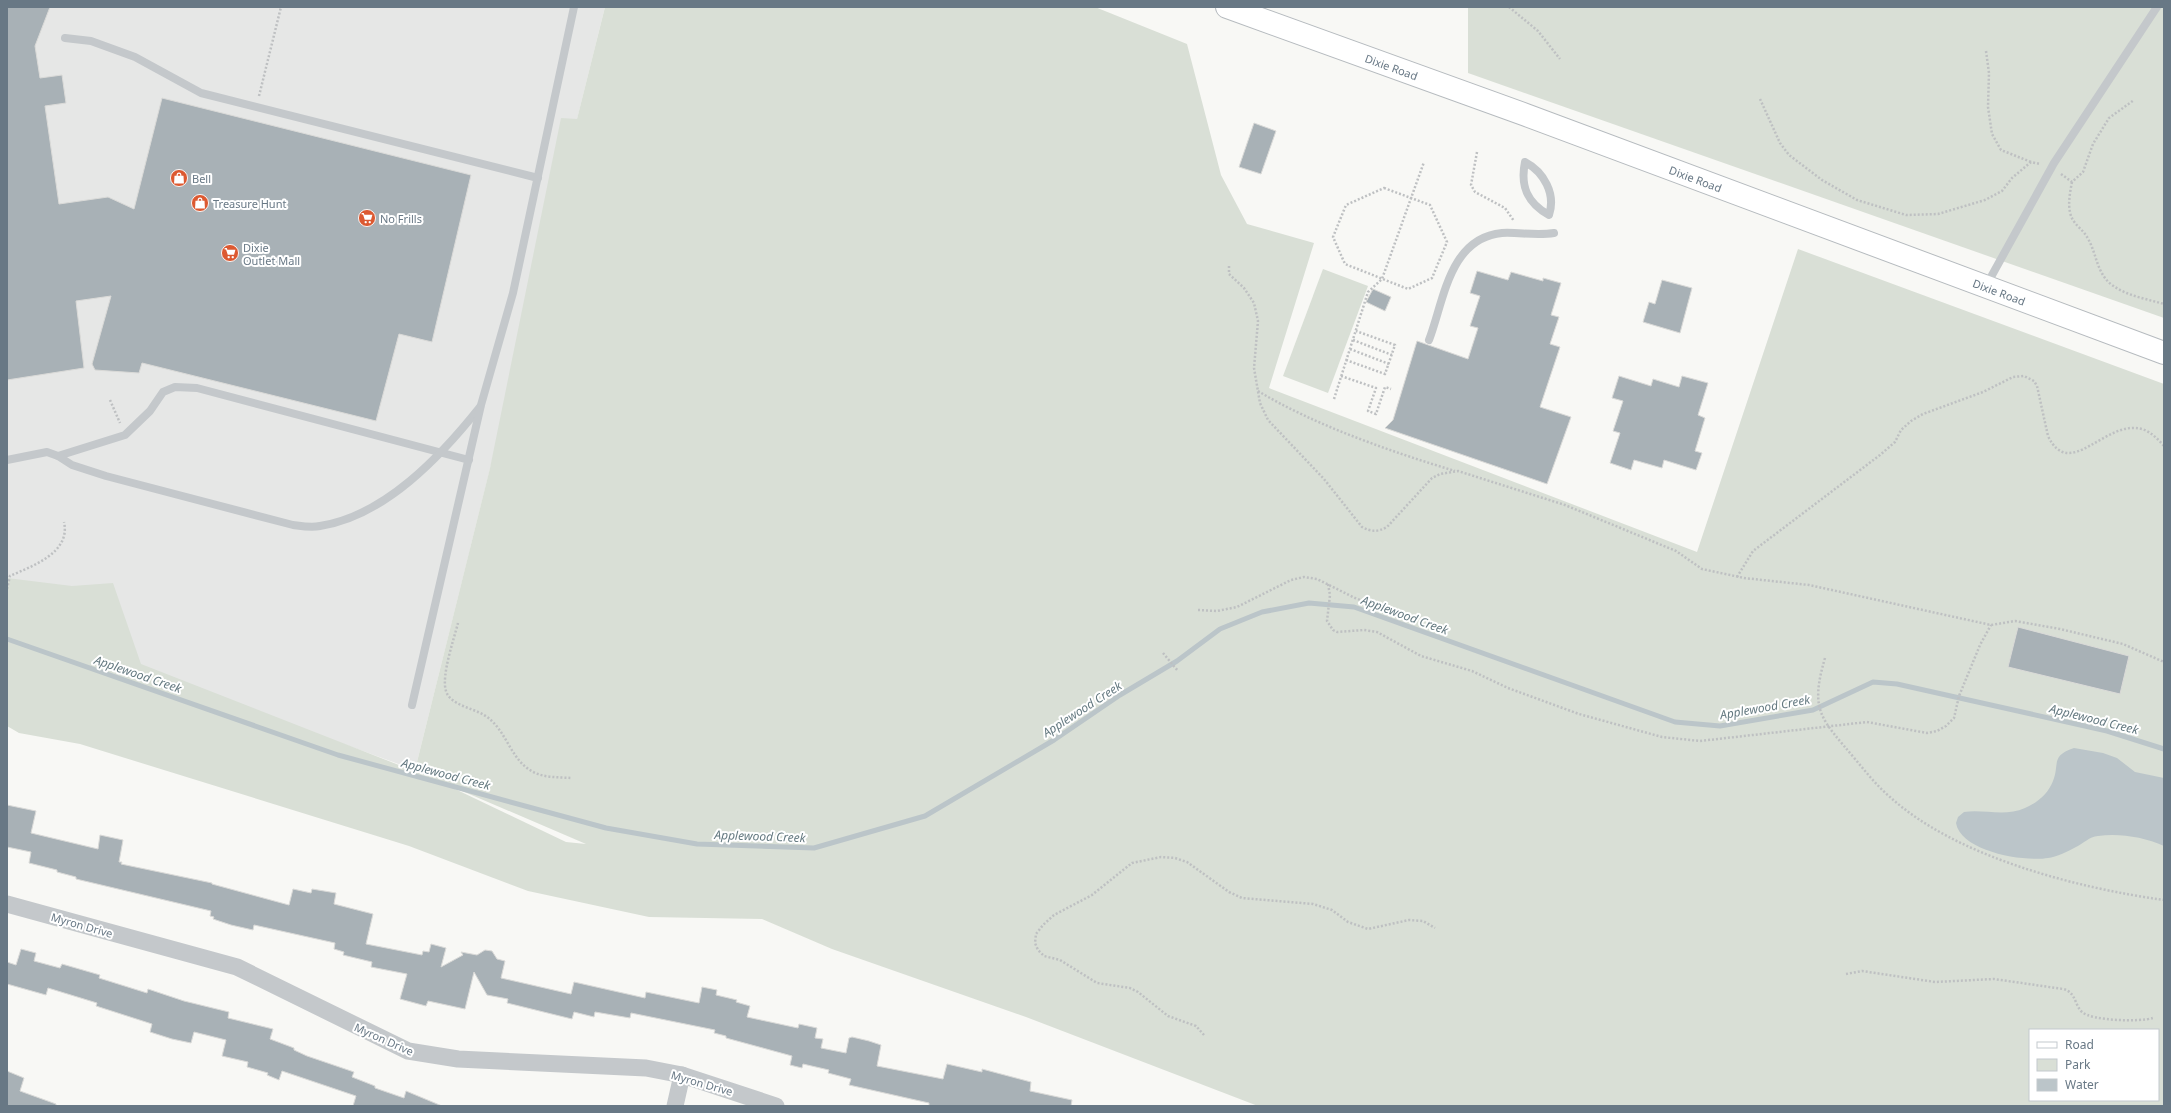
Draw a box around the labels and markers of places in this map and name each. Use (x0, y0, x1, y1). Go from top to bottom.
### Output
shop icon: Bell (169, 168, 189, 188)
place label: Bell (192, 171, 211, 186)
shop icon: Treasure Hunt (190, 193, 210, 213)
place label: Treasure Hunt (213, 196, 286, 211)
supermarket icon: No Frills (357, 208, 377, 228)
place label: No Frills (380, 211, 422, 226)
place label: Dixie Outlet Mall (243, 240, 300, 268)
supermarket icon: Dixie Outlet Mall (220, 243, 240, 263)

